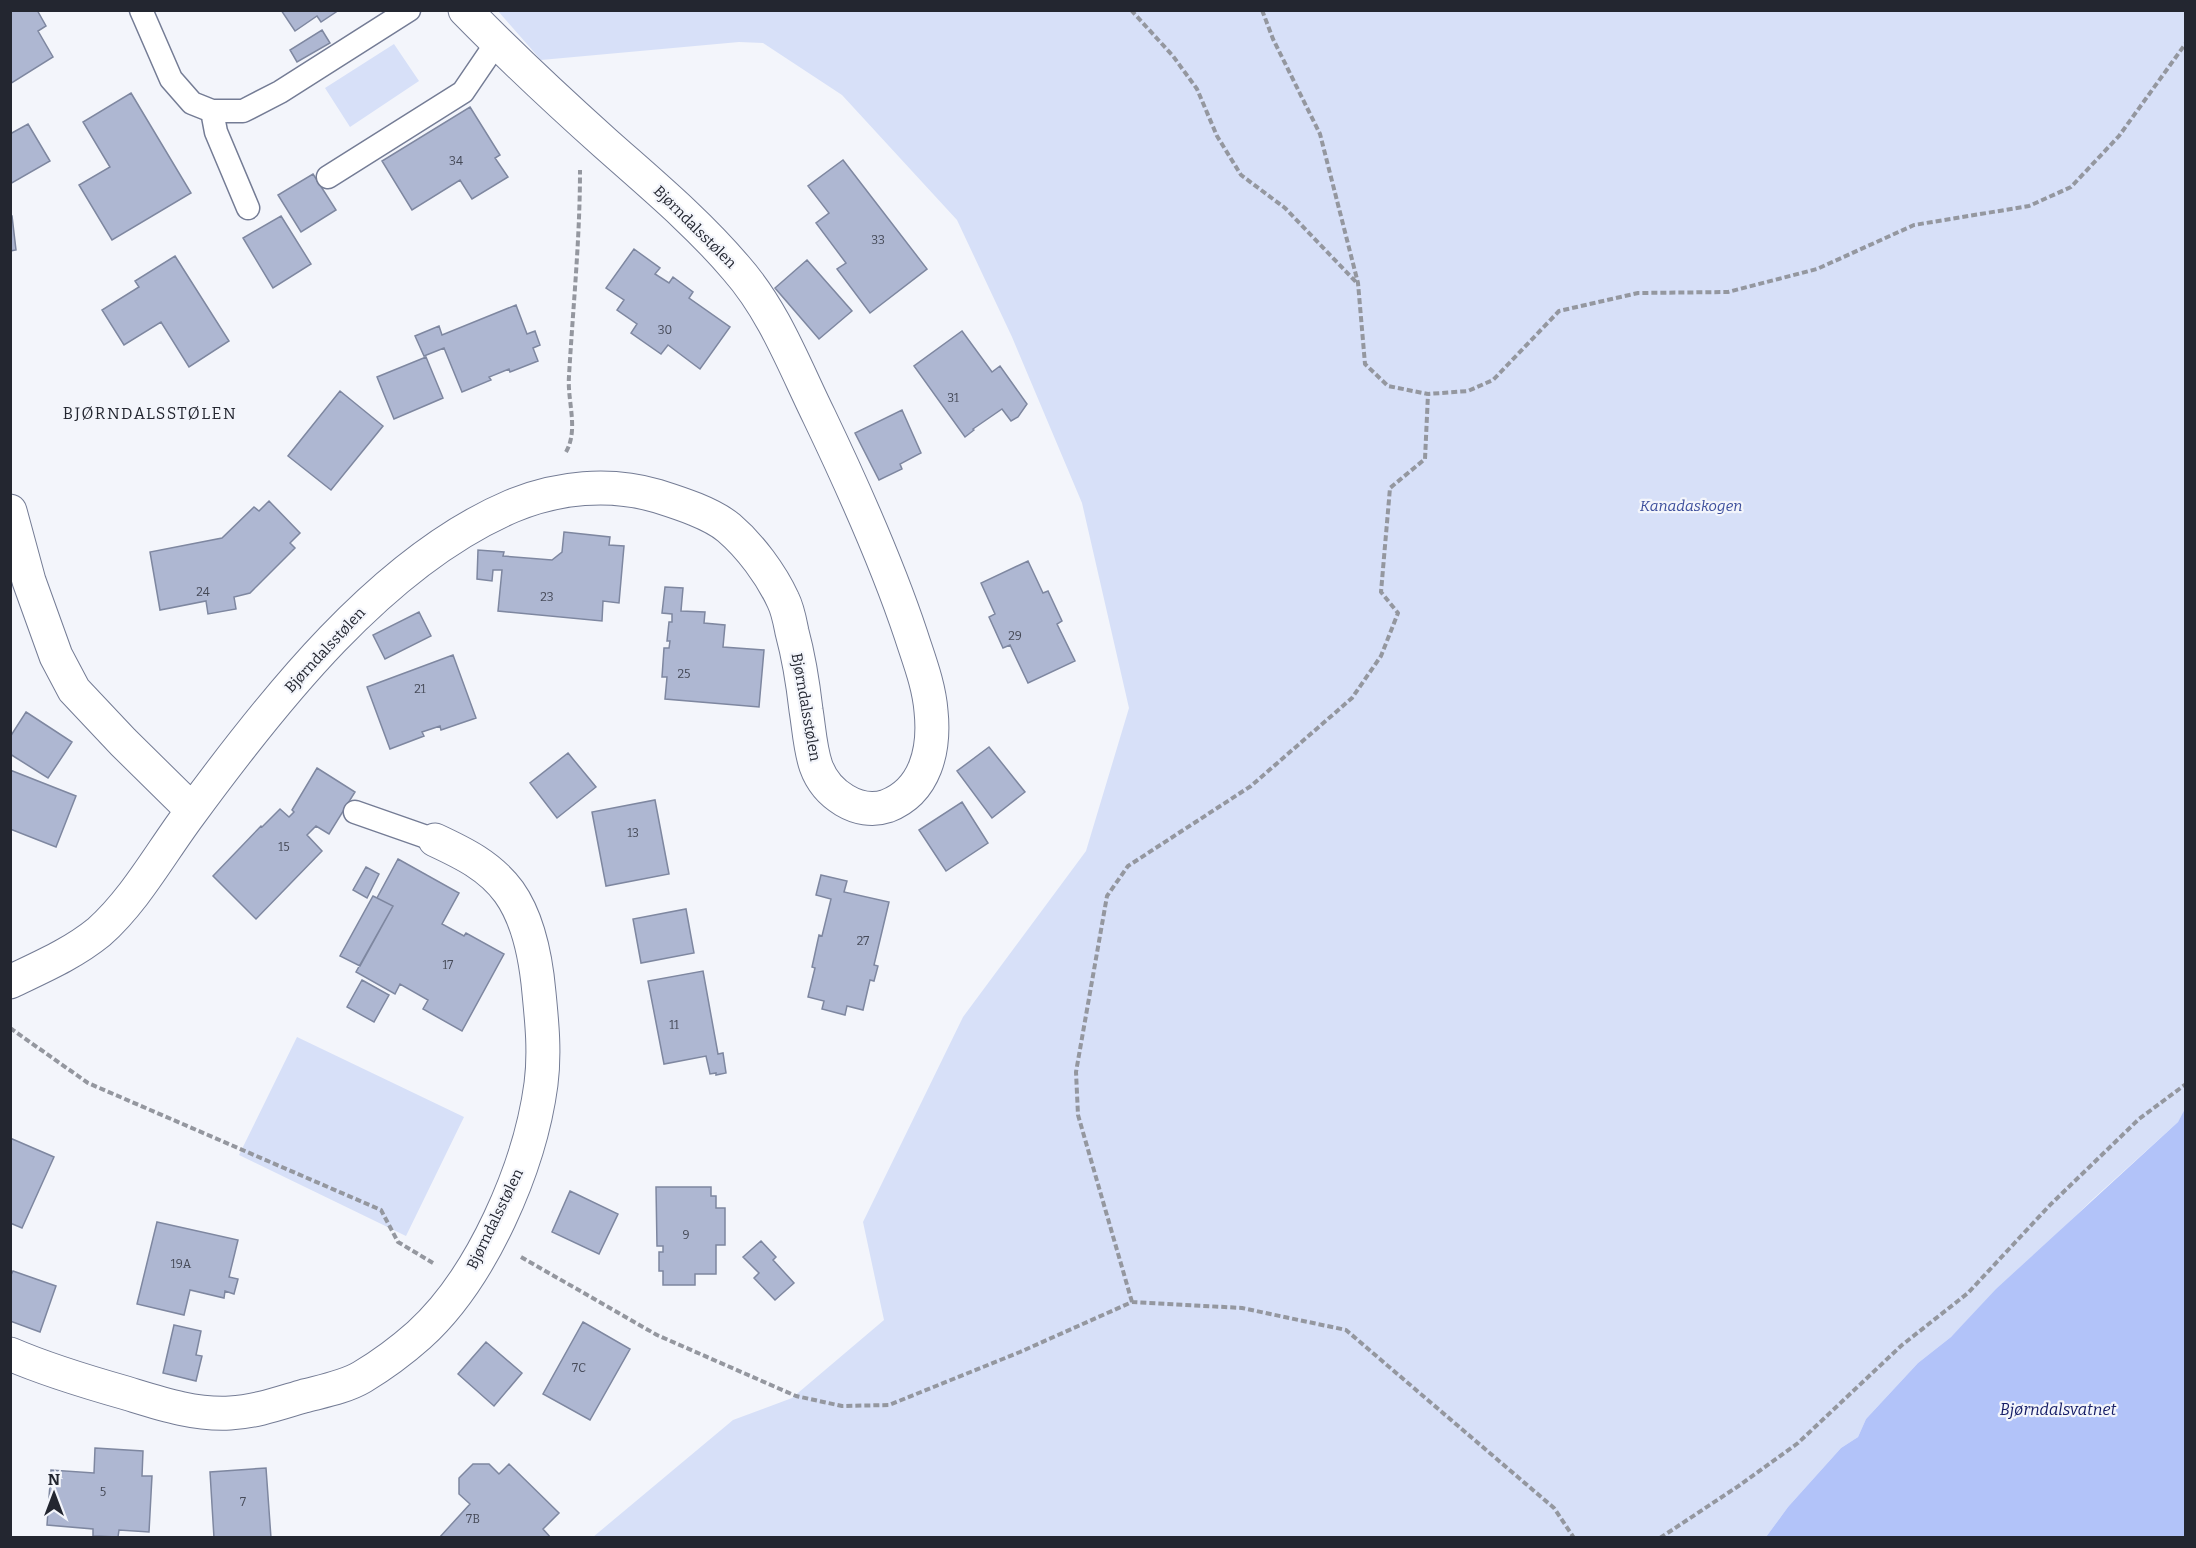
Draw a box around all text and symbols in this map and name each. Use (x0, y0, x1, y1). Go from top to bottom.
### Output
house number: 34 (449, 154, 463, 168)
street label: Bjørndalsstølen (650, 182, 740, 272)
house number: 33 (871, 233, 885, 247)
house number: 30 (658, 323, 672, 337)
house number: 31 (947, 391, 959, 405)
district label: BJØRNDALSSTØLEN (63, 404, 237, 423)
park label: Kanadaskogen (1640, 497, 1742, 515)
house number: 24 (196, 585, 210, 599)
house number: 23 (540, 590, 554, 604)
street label: Bjørndalsstølen (281, 603, 369, 696)
house number: 29 (1008, 629, 1022, 643)
street label: Bjørndalsstølen (788, 651, 824, 763)
house number: 25 (678, 667, 690, 681)
house number: 21 (414, 682, 426, 696)
house number: 13 (627, 826, 639, 840)
house number: 15 (278, 840, 290, 854)
house number: 27 (857, 934, 869, 948)
house number: 17 (443, 958, 453, 972)
house number: 11 (669, 1018, 679, 1032)
street label: Bjørndalsstølen (463, 1165, 527, 1272)
house number: 9 (682, 1228, 690, 1242)
house number: 19A (171, 1257, 192, 1271)
house number: 7C (572, 1361, 586, 1375)
water label: Bjørndalsvatnet (2000, 1400, 2116, 1419)
north arrow (24, 1464, 84, 1524)
text: N (48, 1470, 60, 1489)
house number: 5 (100, 1485, 106, 1499)
house number: 7 (240, 1495, 246, 1509)
house number: 7B (466, 1512, 480, 1526)

